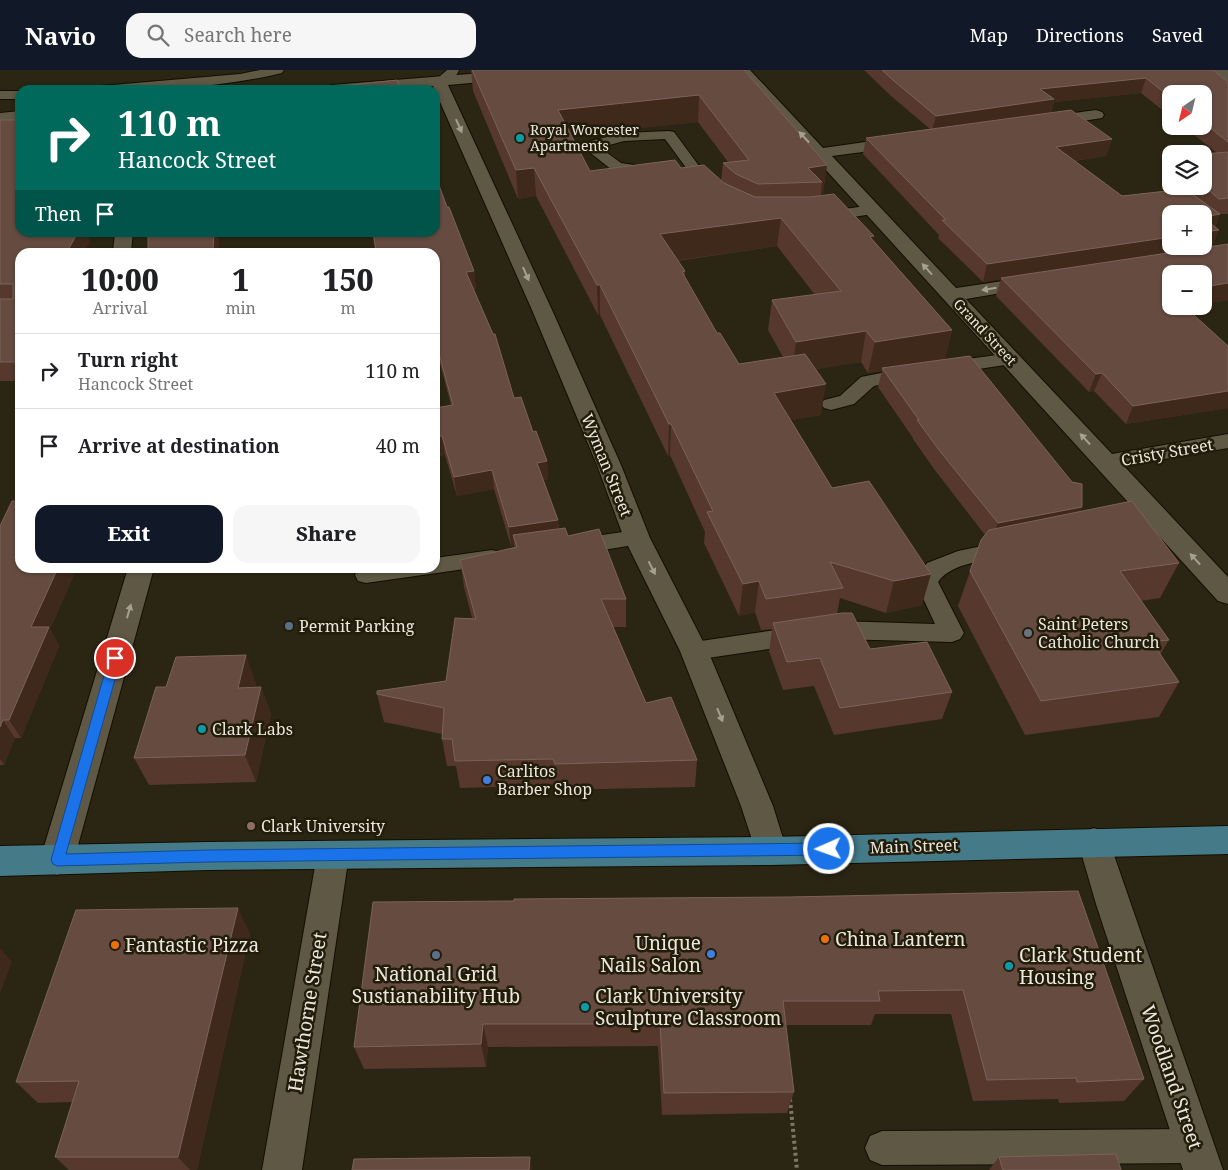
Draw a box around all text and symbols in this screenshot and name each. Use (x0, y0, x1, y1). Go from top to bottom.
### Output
search box (126, 13, 476, 58)
text: Navio (25, 19, 96, 52)
icon: search (144, 21, 172, 49)
text: Search here (184, 22, 292, 48)
text: Map (970, 23, 1008, 47)
text: Directions (1036, 23, 1124, 47)
text: Saved (1152, 23, 1203, 47)
north arrow (1162, 85, 1212, 135)
map controls (1162, 85, 1212, 315)
text: 110 m (118, 99, 221, 146)
icon: right (35, 105, 100, 170)
one-way arrow (455, 119, 463, 133)
place label: Royal Worcester Apartments (530, 120, 639, 155)
one-way arrow (798, 131, 810, 143)
marker: Royal Worcester Apartments (514, 132, 526, 144)
text: Hancock Street (118, 144, 276, 174)
button: layers (1162, 145, 1212, 195)
icon: arrive (91, 200, 119, 228)
text: Then (35, 201, 81, 227)
button: + (1162, 205, 1212, 255)
text: 10:00 (82, 259, 159, 300)
text: 1 (232, 259, 249, 300)
text: 150 (322, 259, 373, 300)
one-way arrow (921, 262, 932, 275)
button: − (1162, 265, 1212, 315)
one-way arrow (522, 267, 530, 281)
one-way arrow (981, 285, 997, 293)
street label: Grand Street (950, 294, 1021, 369)
text: Arrival (93, 297, 148, 319)
text: min (225, 297, 256, 319)
text: m (340, 297, 356, 319)
text: Turn right (78, 347, 178, 373)
icon: right (35, 357, 63, 385)
text: 110 m (365, 358, 420, 384)
text: Hancock Street (78, 373, 193, 395)
street label: Wyman Street (576, 410, 638, 520)
icon: arrive (35, 432, 63, 460)
text: Arrive at destination (78, 433, 280, 459)
text: 40 m (376, 433, 420, 459)
street label: Cristy Street (1119, 433, 1215, 471)
one-way arrow (1079, 434, 1091, 446)
button: Exit (35, 505, 223, 563)
button: Share (233, 505, 420, 563)
one-way arrow (1189, 553, 1201, 565)
one-way arrow (648, 561, 656, 575)
one-way arrow (125, 604, 133, 619)
place label: Saint Peters Catholic Church (1038, 613, 1160, 653)
place label: Permit Parking (299, 615, 415, 637)
marker: Permit Parking (283, 620, 295, 632)
marker: Saint Peters Catholic Church (1022, 627, 1034, 639)
pin (94, 637, 136, 679)
icon: arrive (101, 644, 129, 672)
one-way arrow (717, 708, 725, 722)
place label: Clark Labs (212, 718, 293, 740)
marker: Clark Labs (196, 723, 208, 735)
place label: Carlitos Barber Shop (497, 760, 592, 800)
marker: Carlitos Barber Shop (481, 774, 493, 786)
place label: Clark University (261, 815, 386, 837)
marker: Clark University (245, 820, 257, 832)
position arrow (802, 822, 854, 874)
street label: Main Street (870, 833, 959, 859)
place label: China Lantern (835, 926, 966, 952)
street label: Hawthorne Street (282, 930, 332, 1094)
place label: Unique Nails Salon (600, 930, 701, 978)
place label: Fantastic Pizza (125, 932, 259, 958)
marker: China Lantern (819, 933, 831, 945)
marker: Fantastic Pizza (109, 939, 121, 951)
place label: Clark Student Housing (1019, 942, 1142, 990)
marker: Unique Nails Salon (705, 948, 717, 960)
marker: National Grid Sustianability Hub (430, 949, 442, 961)
marker: Clark Student Housing (1003, 960, 1015, 972)
place label: National Grid Sustianability Hub (352, 961, 520, 1009)
place label: Clark University Sculpture Classroom (595, 983, 781, 1031)
marker: Clark University Sculpture Classroom (579, 1001, 591, 1013)
street label: Woodland Street (1135, 1001, 1209, 1153)

